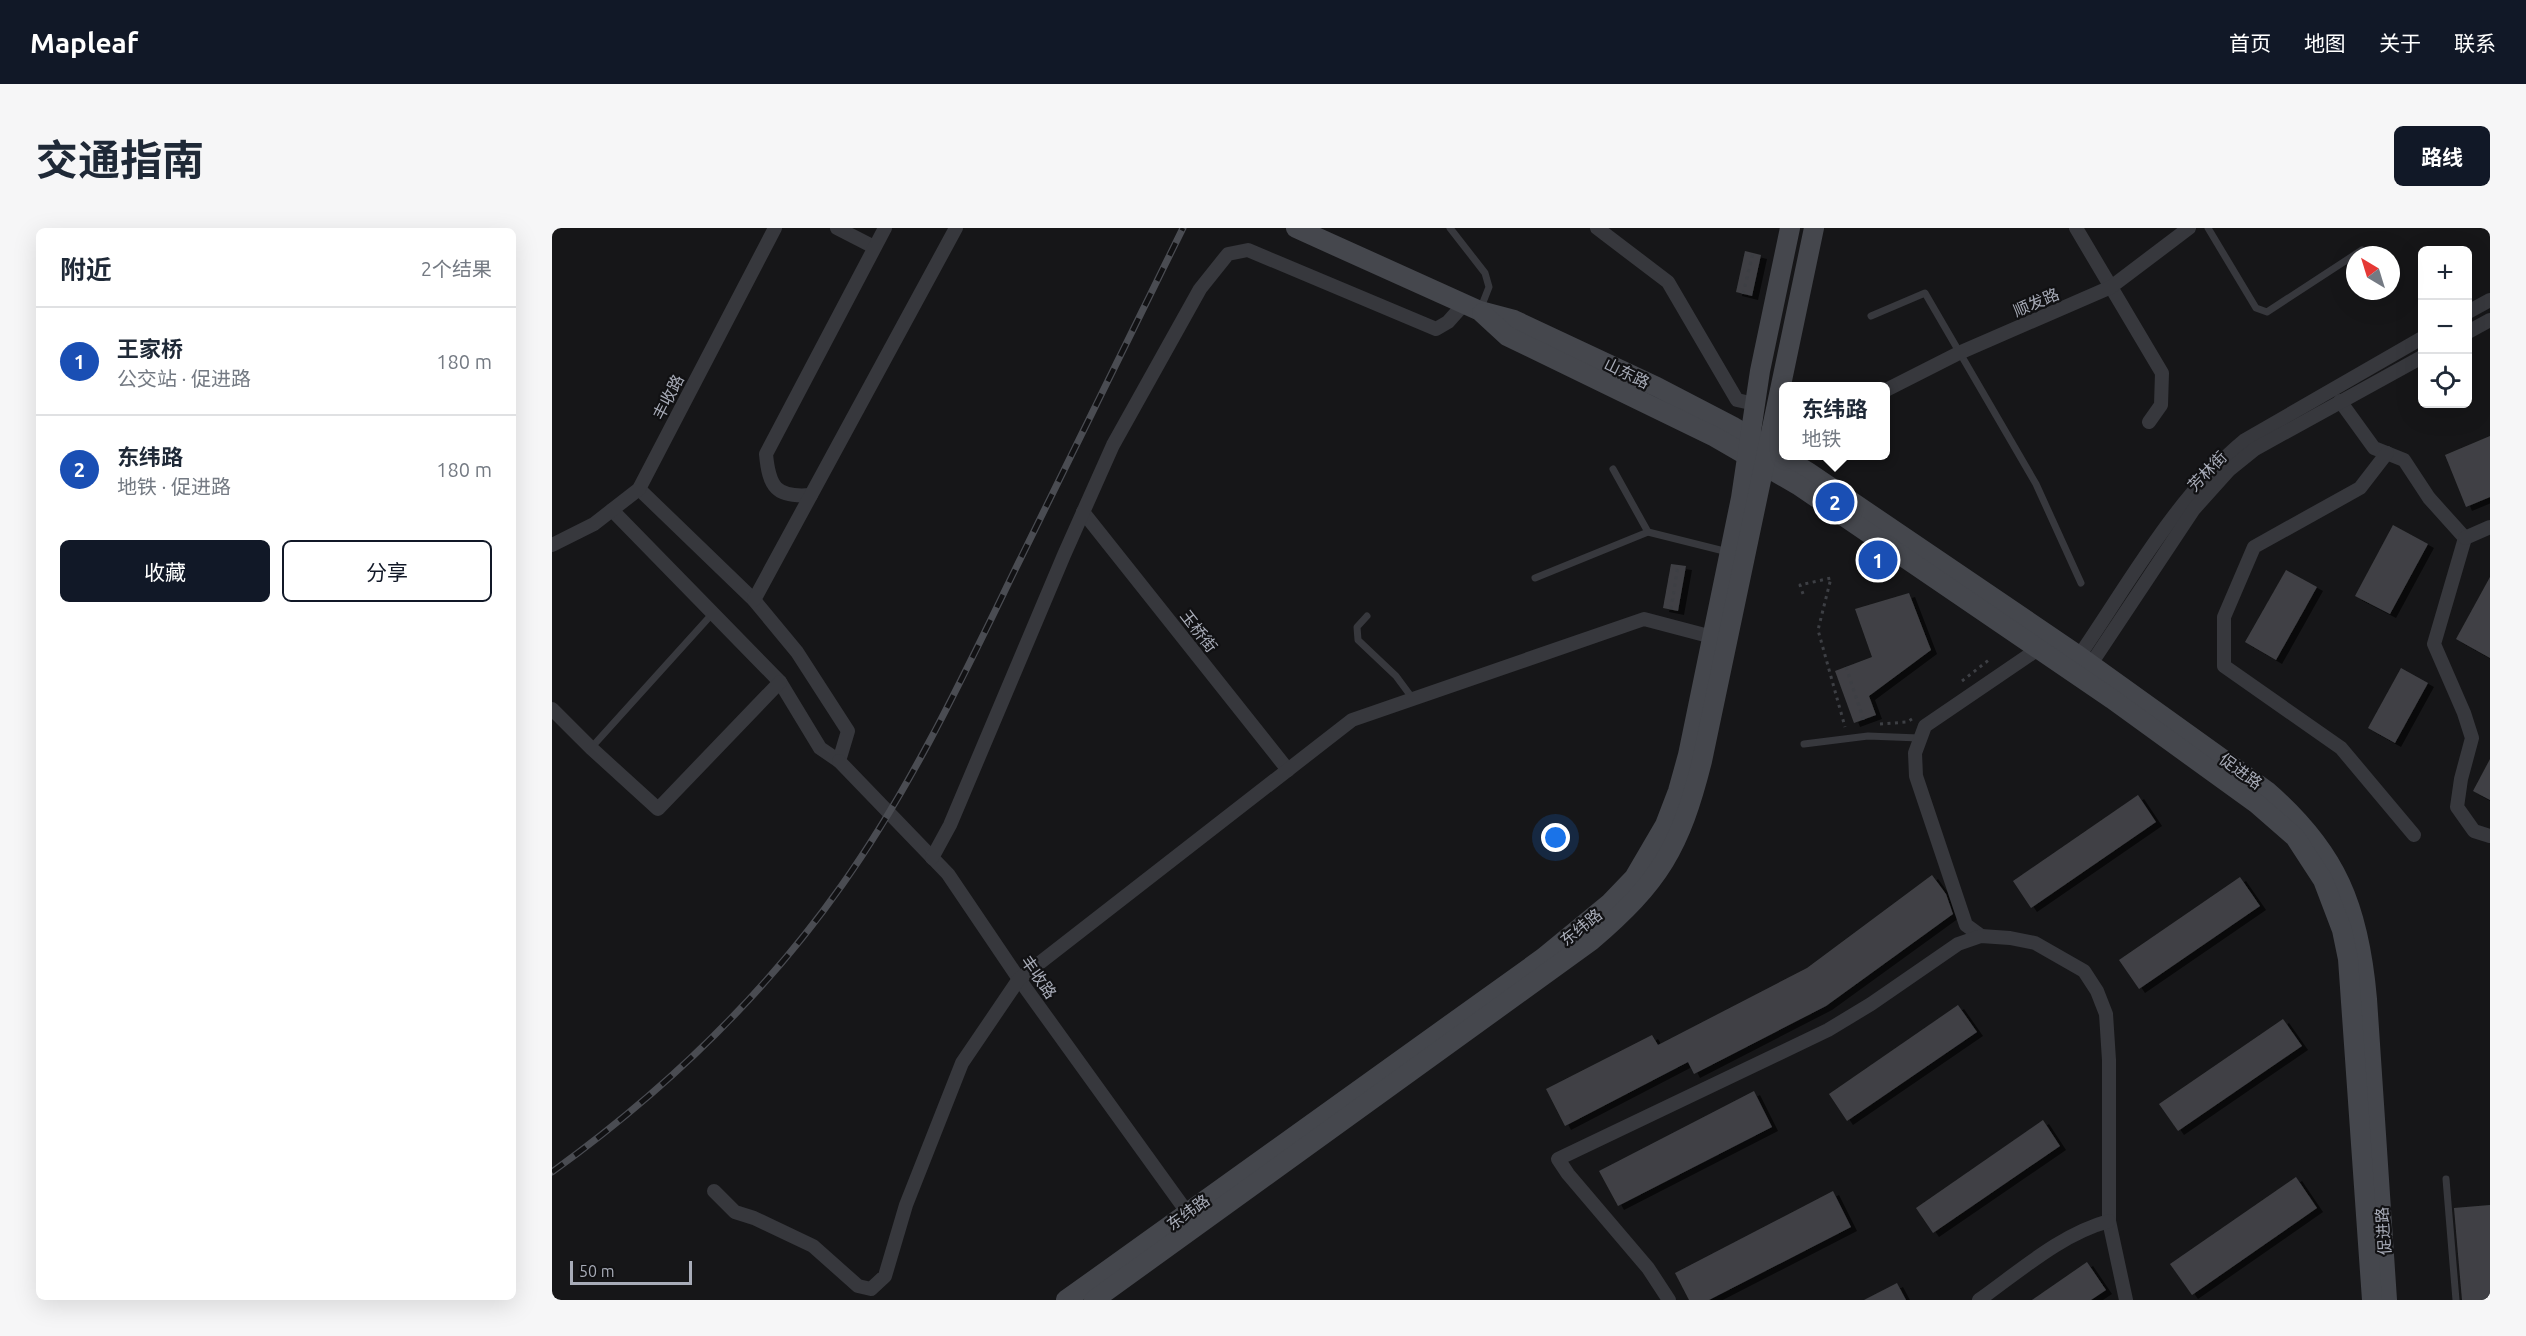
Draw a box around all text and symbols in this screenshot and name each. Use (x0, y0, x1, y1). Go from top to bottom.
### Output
text: Mapleaf (30, 27, 138, 58)
text: 首页 (2229, 31, 2271, 55)
text: 地图 (2304, 31, 2346, 55)
text: 关于 (2379, 31, 2421, 55)
text: 联系 (2454, 31, 2496, 55)
button: 路线 (2394, 126, 2490, 186)
text: 交通指南 (36, 136, 204, 183)
north arrow (2346, 246, 2400, 300)
map controls (2418, 246, 2472, 408)
button: + (2418, 246, 2472, 300)
text: 附近 (60, 255, 112, 284)
text: 2个结果 (421, 257, 492, 280)
street label: 顺发路 (2010, 284, 2062, 320)
button: − (2418, 300, 2472, 354)
text: 王家桥 (117, 336, 183, 361)
text: 1 (74, 350, 85, 373)
text: 180 m (436, 350, 492, 373)
street label: 山东路 (1601, 354, 1653, 392)
button: locate (2418, 354, 2472, 408)
text: 公交站 · 促进路 (117, 367, 251, 390)
street label: 丰收路 (649, 372, 687, 422)
popup (1779, 382, 1890, 460)
text: 东纬路 (1801, 396, 1868, 421)
text: 地铁 (1801, 427, 1841, 450)
text: 东纬路 (117, 444, 183, 469)
street label: 芳林街 (2184, 447, 2230, 495)
text: 2 (74, 458, 85, 481)
text: 180 m (436, 458, 492, 481)
text: 地铁 · 促进路 (117, 475, 231, 498)
pin: 2 (1816, 480, 1854, 524)
pin: 1 (1858, 538, 1898, 582)
button: 收藏 (60, 540, 270, 602)
button: 分享 (282, 540, 492, 602)
street label: 玉桥街 (1177, 607, 1221, 655)
street label: 促进路 (2216, 750, 2266, 792)
your location (1541, 823, 1570, 852)
street label: 东纬路 (1557, 905, 1605, 949)
street label: 丰收路 (1018, 952, 1060, 1002)
street label: 东纬路 (1163, 1191, 1213, 1233)
street label: 促进路 (2372, 1206, 2394, 1256)
scale bar (570, 1258, 692, 1286)
text: 50 m (579, 1262, 615, 1280)

